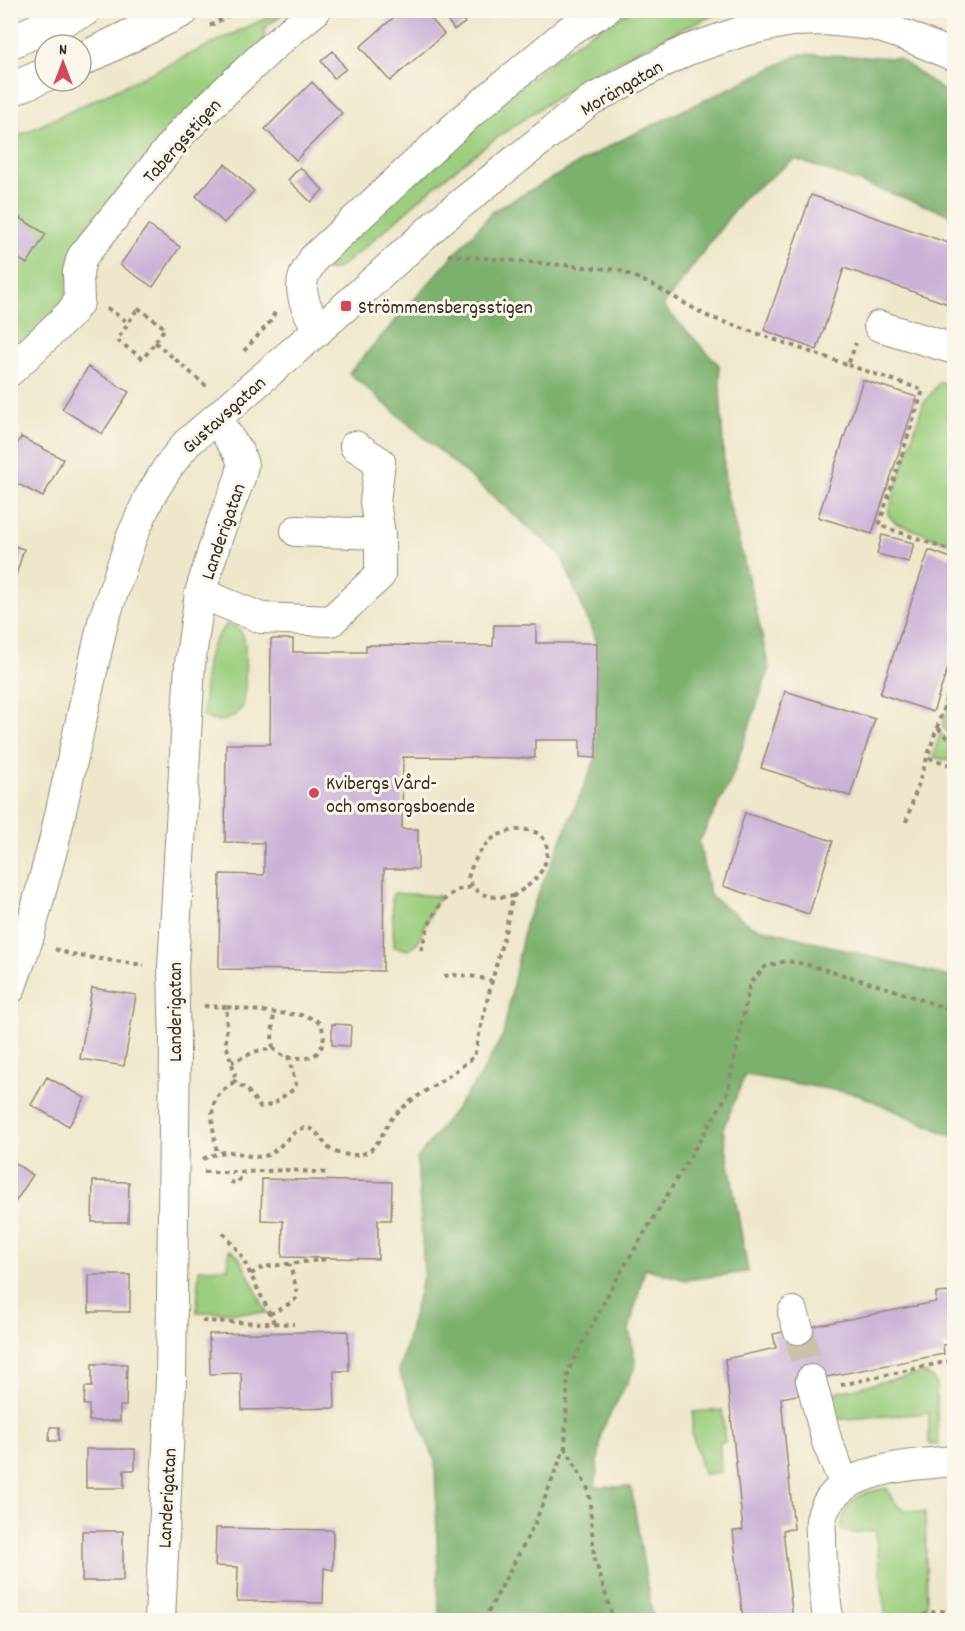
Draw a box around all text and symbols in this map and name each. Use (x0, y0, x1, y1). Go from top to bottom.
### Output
north arrow (33, 33, 93, 93)
text: N (59, 39, 67, 62)
street label: Morängatan (576, 55, 669, 125)
street label: Tabergsstigen (137, 93, 229, 191)
place label: Strömmensbergsstigen (358, 295, 533, 323)
marker: Strömmensbergsstigen (339, 299, 353, 313)
street label: Gustavsgatan (177, 371, 273, 462)
street label: Landerigatan (195, 480, 254, 584)
place label: Kvibergs Vård- och omsorgsboende (326, 771, 475, 822)
marker: Kvibergs Vård- och omsorgsboende (307, 786, 321, 800)
street label: Landerigatan (163, 962, 191, 1062)
street label: Landerigatan (152, 1447, 186, 1549)

